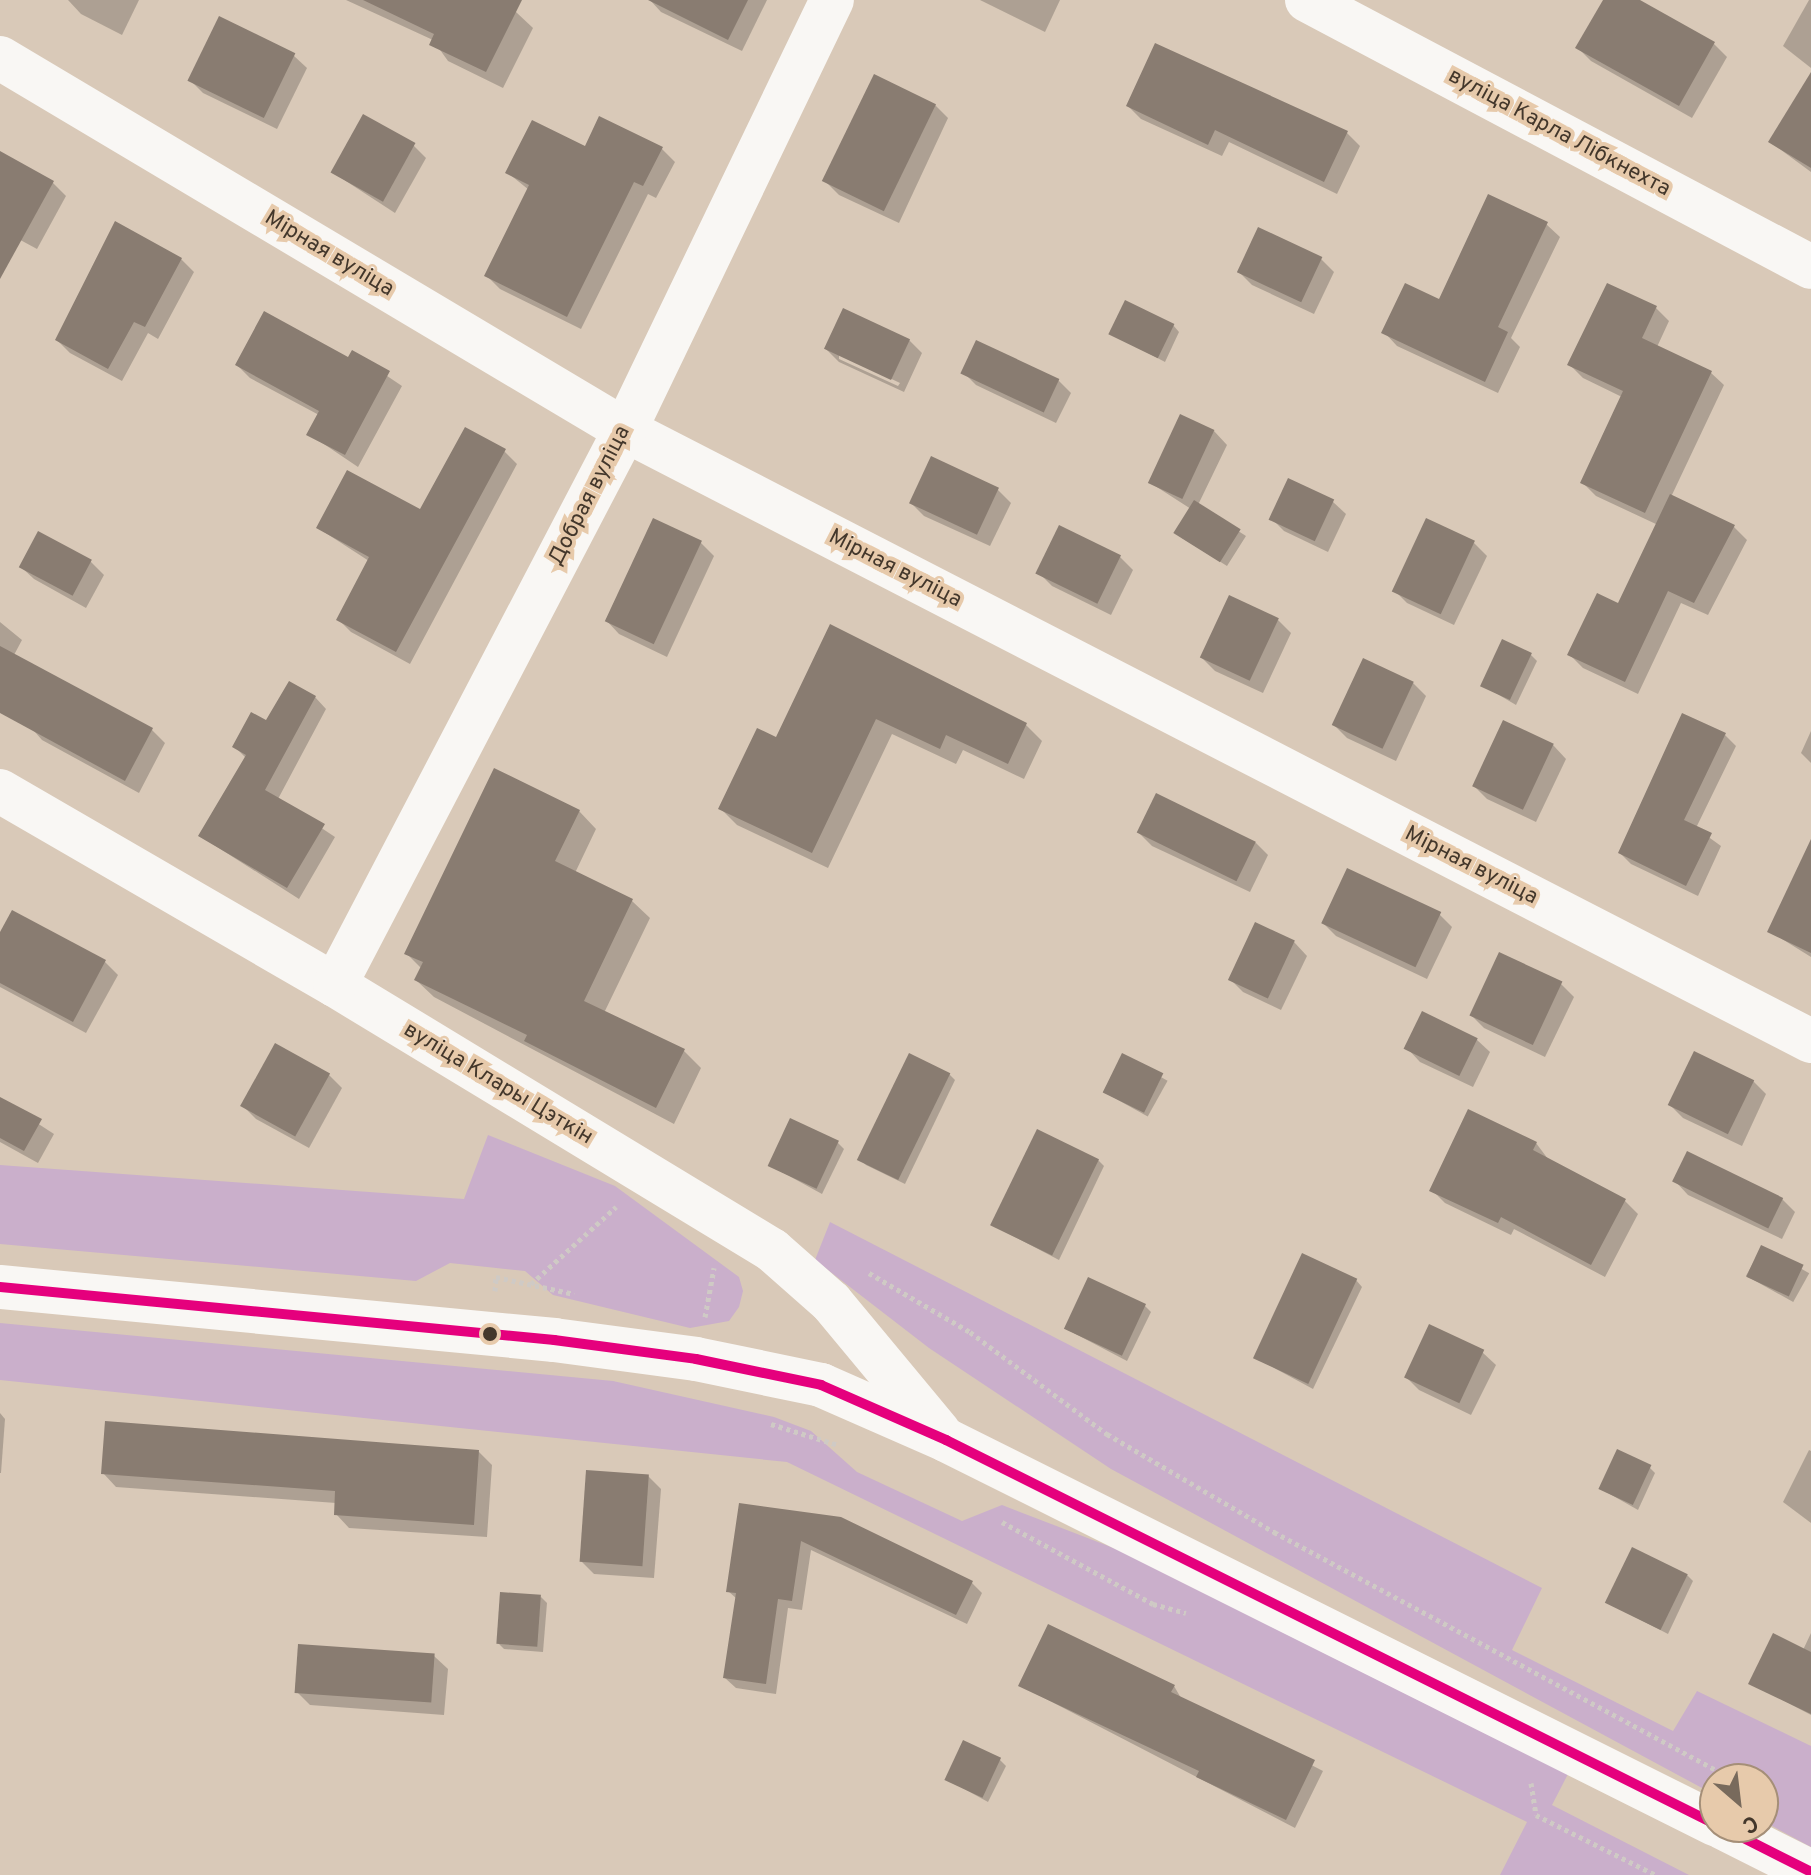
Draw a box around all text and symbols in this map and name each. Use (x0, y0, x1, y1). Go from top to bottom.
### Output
street label: вуліца Карла Лібкнехта (1443, 63, 1675, 203)
street label: Мірная вуліца (260, 205, 398, 303)
street label: Добрая вуліца (543, 422, 637, 570)
street label: Мірная вуліца (824, 524, 966, 614)
street label: Мірная вуліца (1400, 821, 1542, 911)
street label: вуліца Клары Цэткін (399, 1017, 597, 1151)
unlabelled marker (482, 1326, 498, 1342)
north arrow (1699, 1763, 1779, 1843)
text: С (1737, 1808, 1762, 1838)

